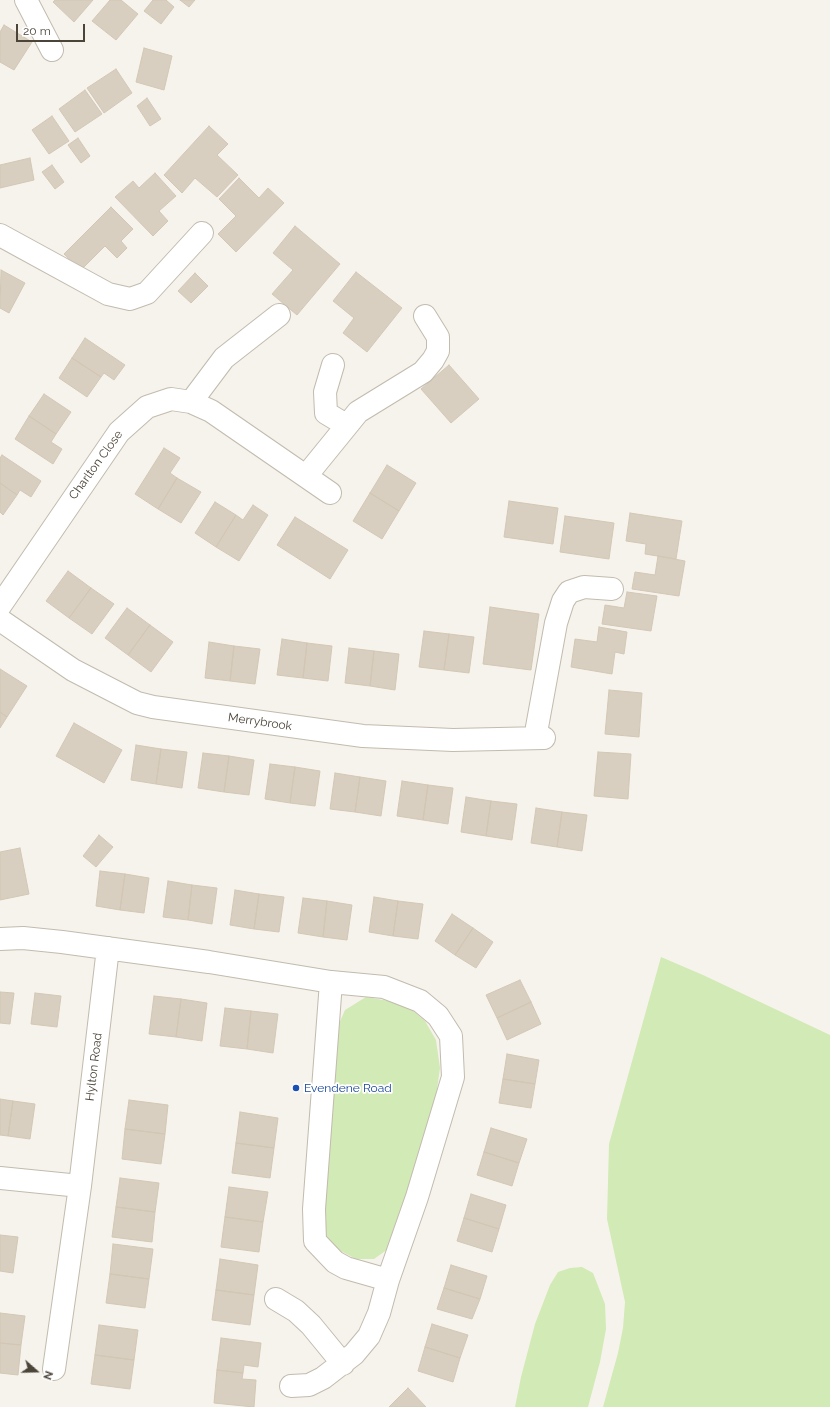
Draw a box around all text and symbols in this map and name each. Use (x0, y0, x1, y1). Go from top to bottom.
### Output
scale bar (18, 16, 87, 42)
text: 20 m (23, 24, 51, 38)
street label: Charlton Close (66, 428, 126, 502)
street label: Merrybrook (227, 710, 293, 734)
street label: Hylton Road (83, 1032, 105, 1102)
place label: Evendene Road (304, 1081, 392, 1095)
marker: Evendene Road (291, 1083, 301, 1093)
north arrow (16, 1351, 56, 1391)
text: N (40, 1369, 55, 1381)

